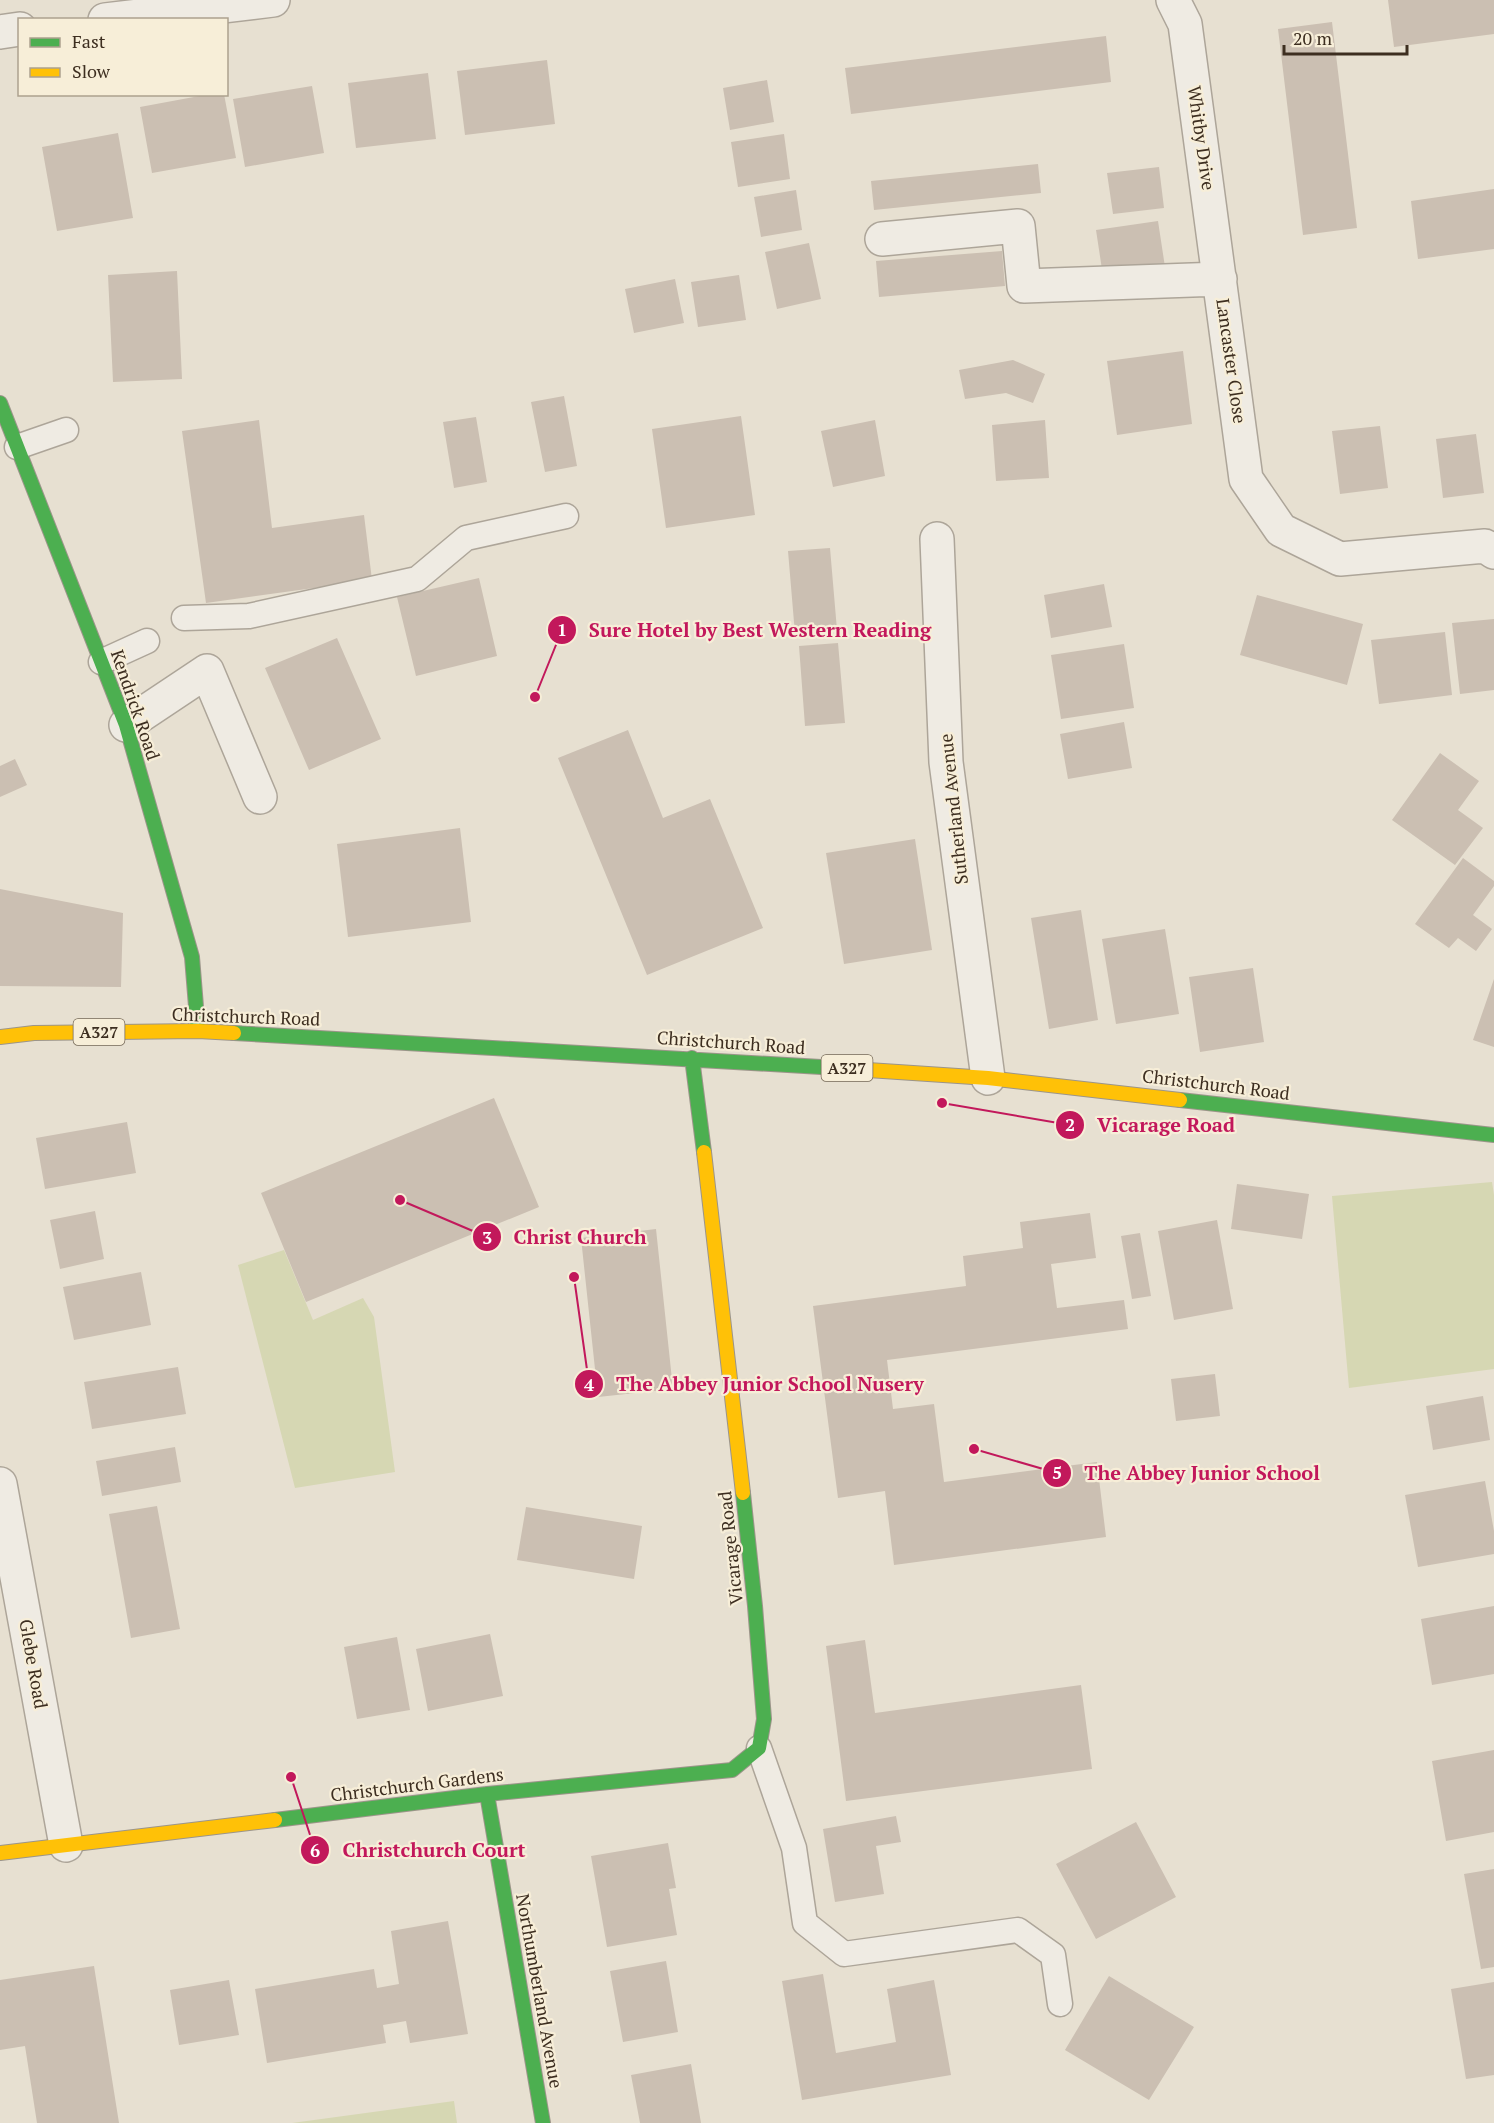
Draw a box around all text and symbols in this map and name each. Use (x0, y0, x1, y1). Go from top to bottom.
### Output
legend (18, 18, 228, 96)
scale bar (1284, 18, 1407, 56)
text: 20 m (1293, 26, 1333, 50)
text: Fast (72, 29, 106, 53)
text: Slow (72, 59, 111, 83)
street label: Whitby Drive (1183, 84, 1221, 192)
street label: Lancaster Close (1211, 297, 1253, 425)
callout: Sure Hotel by Best Western Reading (547, 611, 943, 649)
text: Sure Hotel by Best Western Reading (589, 616, 932, 643)
text: 1 (557, 617, 567, 641)
street label: Kendrick Road (106, 646, 166, 763)
street label: Sutherland Avenue (933, 733, 973, 886)
street label: Christchurch Road (171, 1001, 321, 1031)
road number: A327 (74, 1019, 124, 1045)
street label: Christchurch Road (656, 1025, 806, 1059)
road number: A327 (822, 1055, 872, 1081)
street label: Christchurch Road (1141, 1063, 1291, 1105)
callout: Vicarage Road (1055, 1106, 1247, 1144)
text: Vicarage Road (1097, 1111, 1235, 1138)
text: 2 (1065, 1112, 1075, 1136)
callout: Christ Church (472, 1218, 659, 1256)
text: Christ Church (514, 1223, 647, 1250)
text: 3 (482, 1225, 492, 1249)
callout: The Abbey Junior School Nusery (574, 1365, 936, 1403)
text: The Abbey Junior School Nusery (616, 1370, 924, 1397)
text: 4 (584, 1372, 595, 1396)
callout: The Abbey Junior School (1042, 1454, 1332, 1492)
text: The Abbey Junior School (1084, 1459, 1320, 1486)
text: 5 (1052, 1460, 1062, 1484)
street label: Vicarage Road (712, 1490, 748, 1606)
street label: Glebe Road (14, 1617, 54, 1710)
street label: Christchurch Gardens (329, 1761, 505, 1807)
callout: Christchurch Court (300, 1831, 537, 1869)
text: Christchurch Court (342, 1836, 526, 1863)
text: 6 (310, 1838, 320, 1862)
street label: Northumberland Avenue (511, 1892, 569, 2090)

